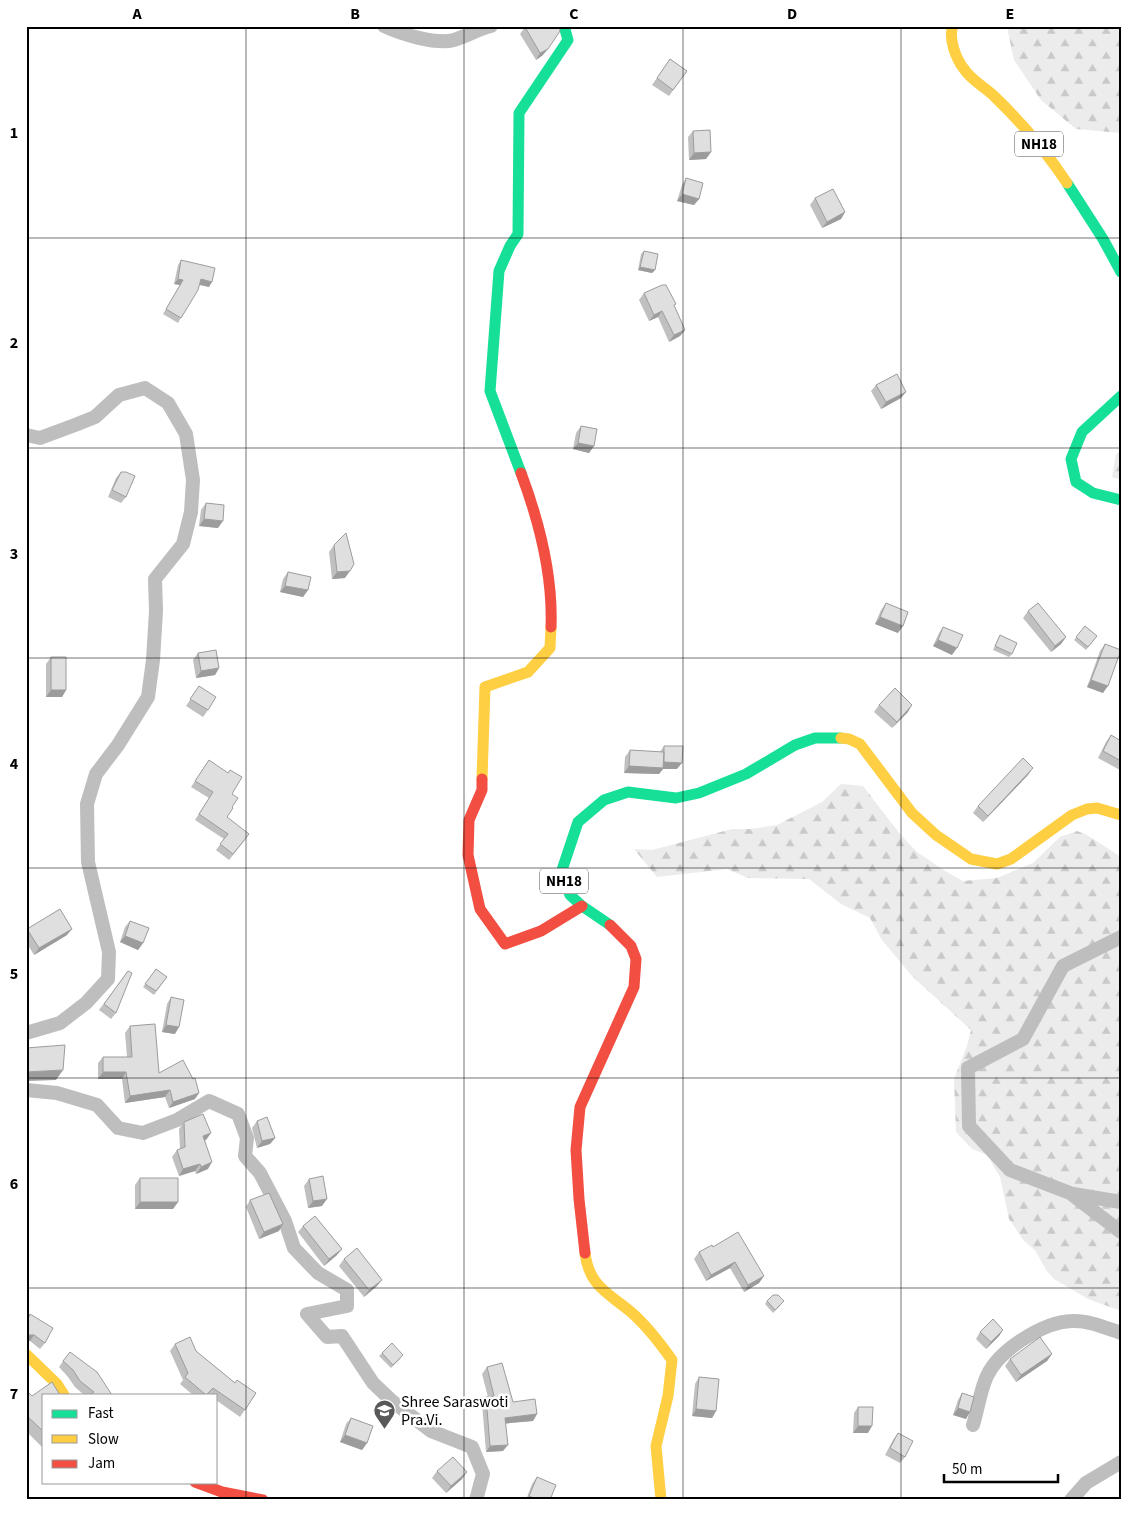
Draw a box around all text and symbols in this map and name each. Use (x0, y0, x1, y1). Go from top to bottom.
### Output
text: A (131, 3, 142, 25)
text: B (350, 3, 360, 25)
text: C (569, 3, 579, 25)
text: D (787, 3, 797, 25)
text: E (1006, 3, 1014, 25)
text: 1 (10, 122, 18, 144)
road number: NH18 (1015, 132, 1063, 156)
text: 2 (10, 332, 18, 354)
text: 3 (10, 543, 18, 565)
text: 4 (10, 753, 19, 775)
road number: NH18 (540, 868, 588, 894)
text: 5 (10, 963, 18, 985)
text: 6 (10, 1173, 18, 1195)
text: 7 (10, 1383, 18, 1405)
place label: Shree Saraswoti Pra.Vi. (401, 1391, 508, 1431)
legend (42, 1394, 218, 1484)
school or university icon: Shree Saraswoti Pra.Vi. (373, 1399, 397, 1430)
text: Fast (88, 1403, 114, 1424)
text: Slow (88, 1429, 119, 1450)
scale bar (944, 1451, 1058, 1483)
text: Jam (88, 1453, 115, 1474)
text: 50 m (952, 1459, 982, 1480)

